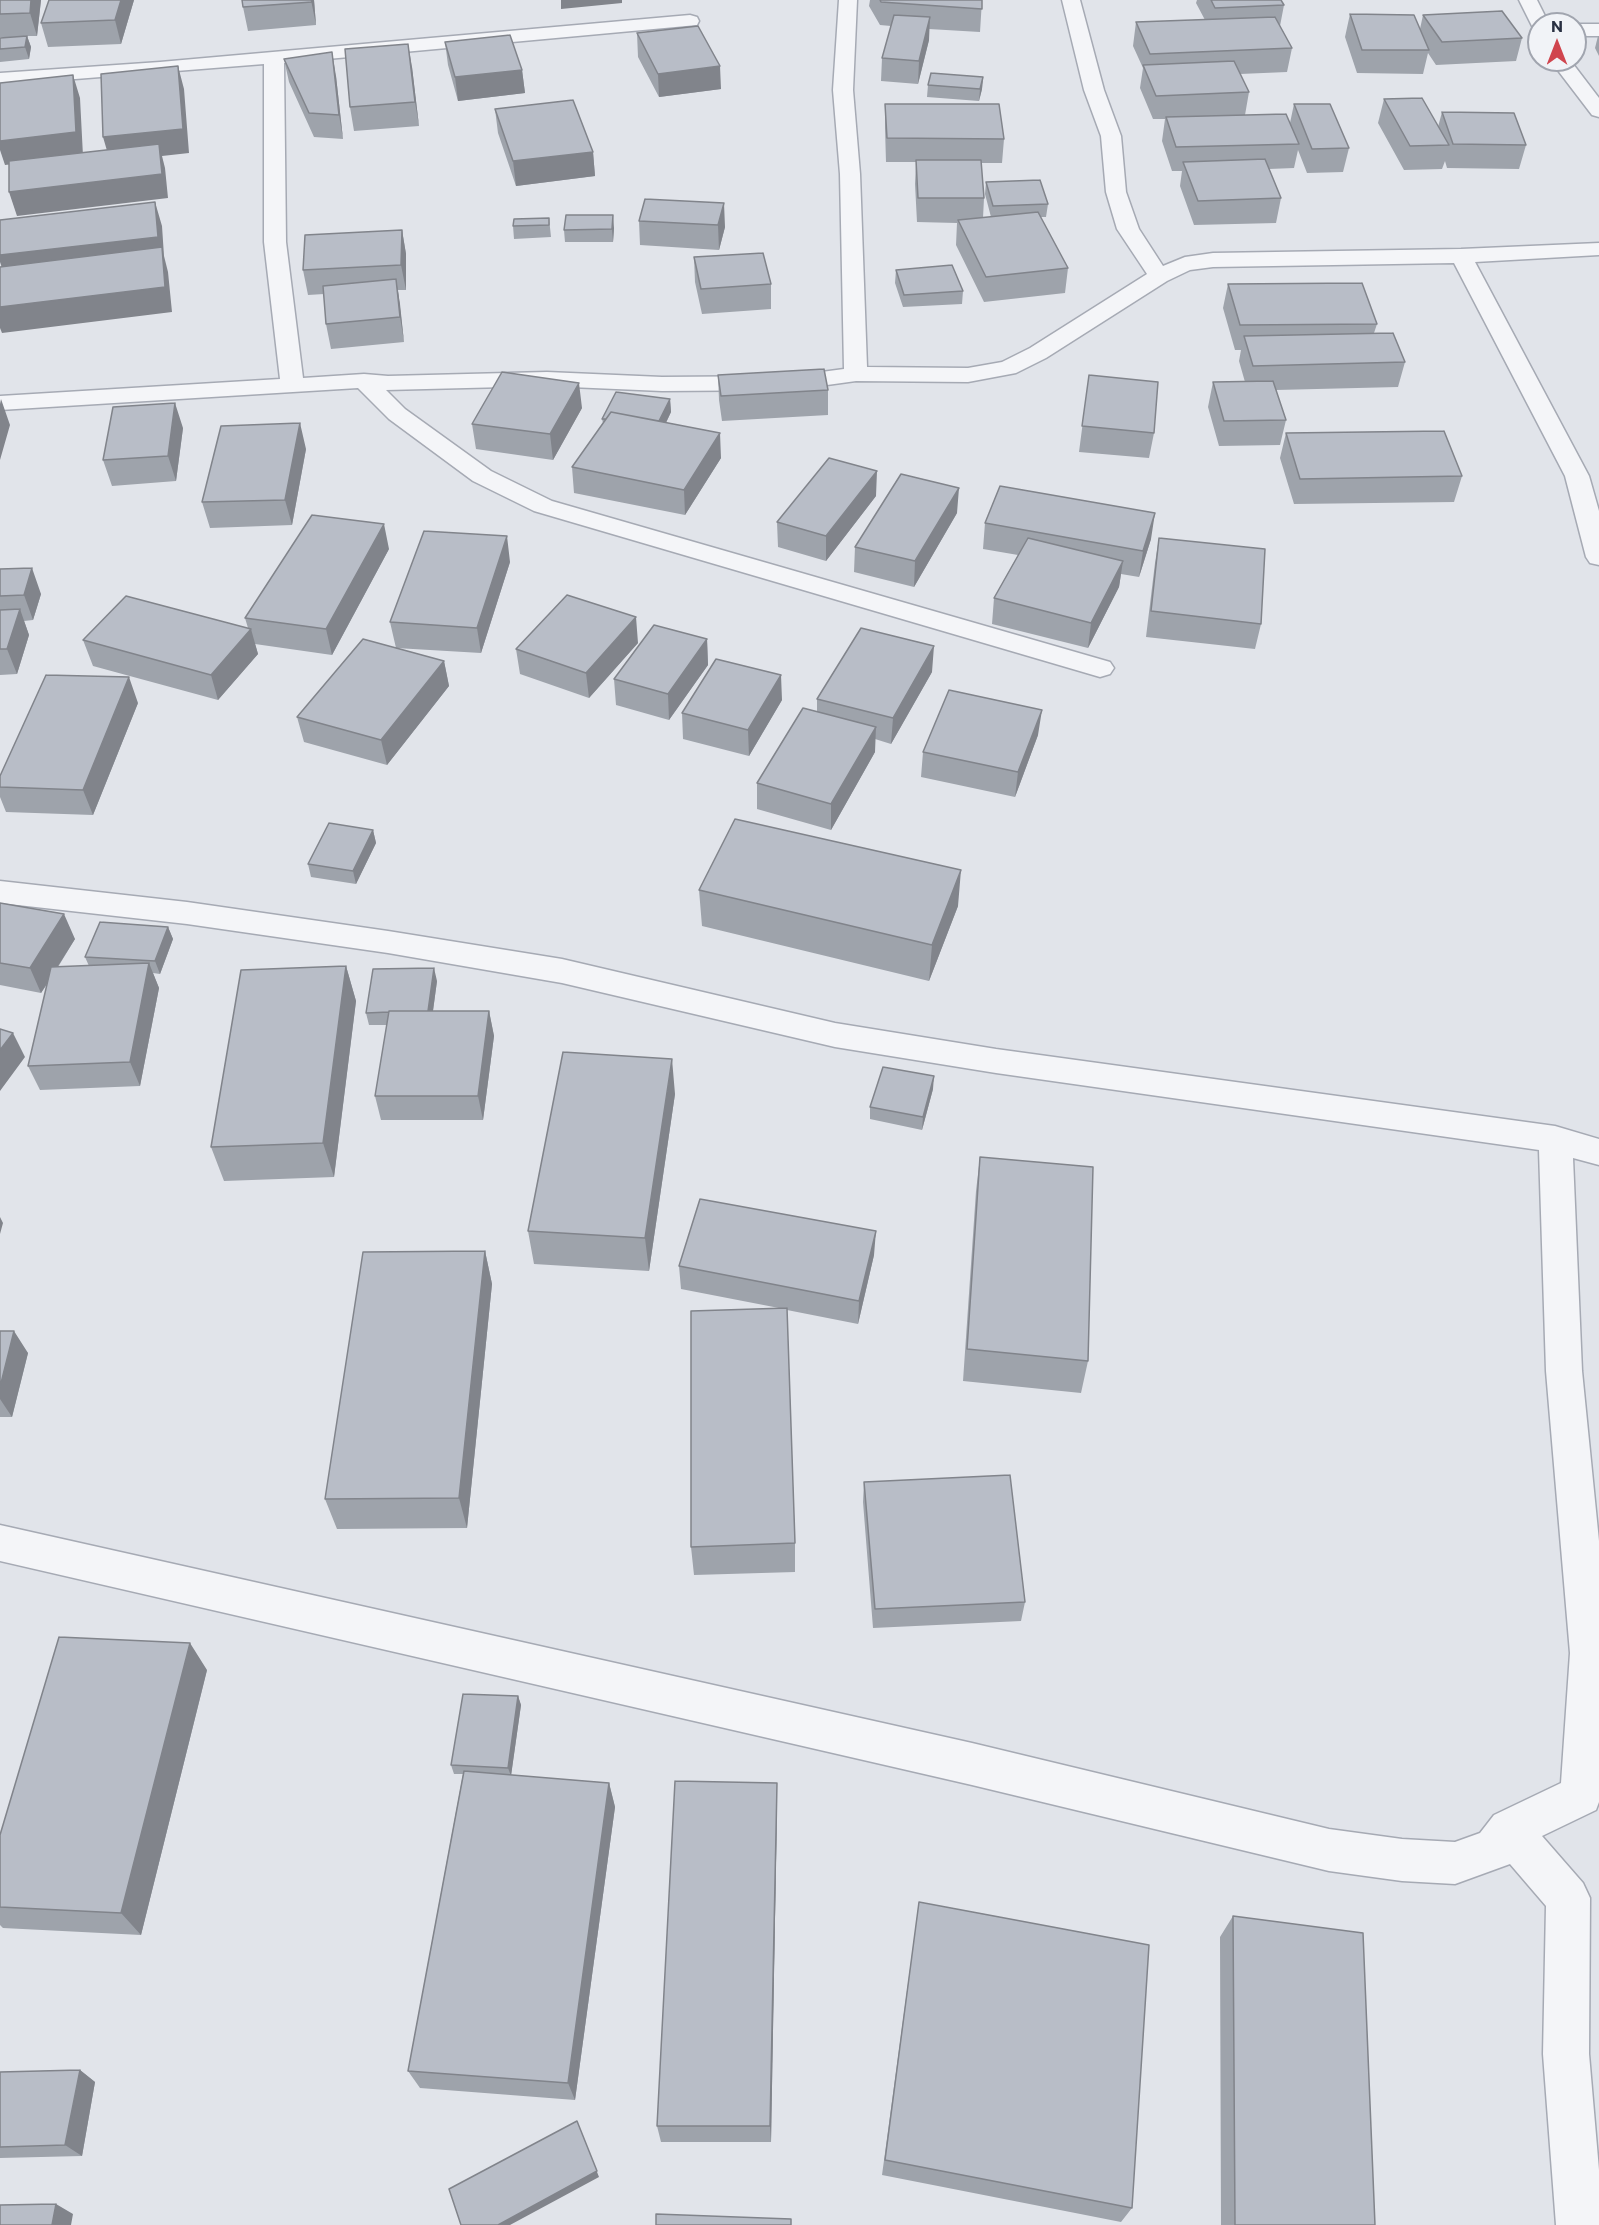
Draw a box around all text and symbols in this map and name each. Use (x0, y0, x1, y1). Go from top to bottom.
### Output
north arrow (1527, 12, 1587, 72)
text: N (1551, 16, 1563, 35)

